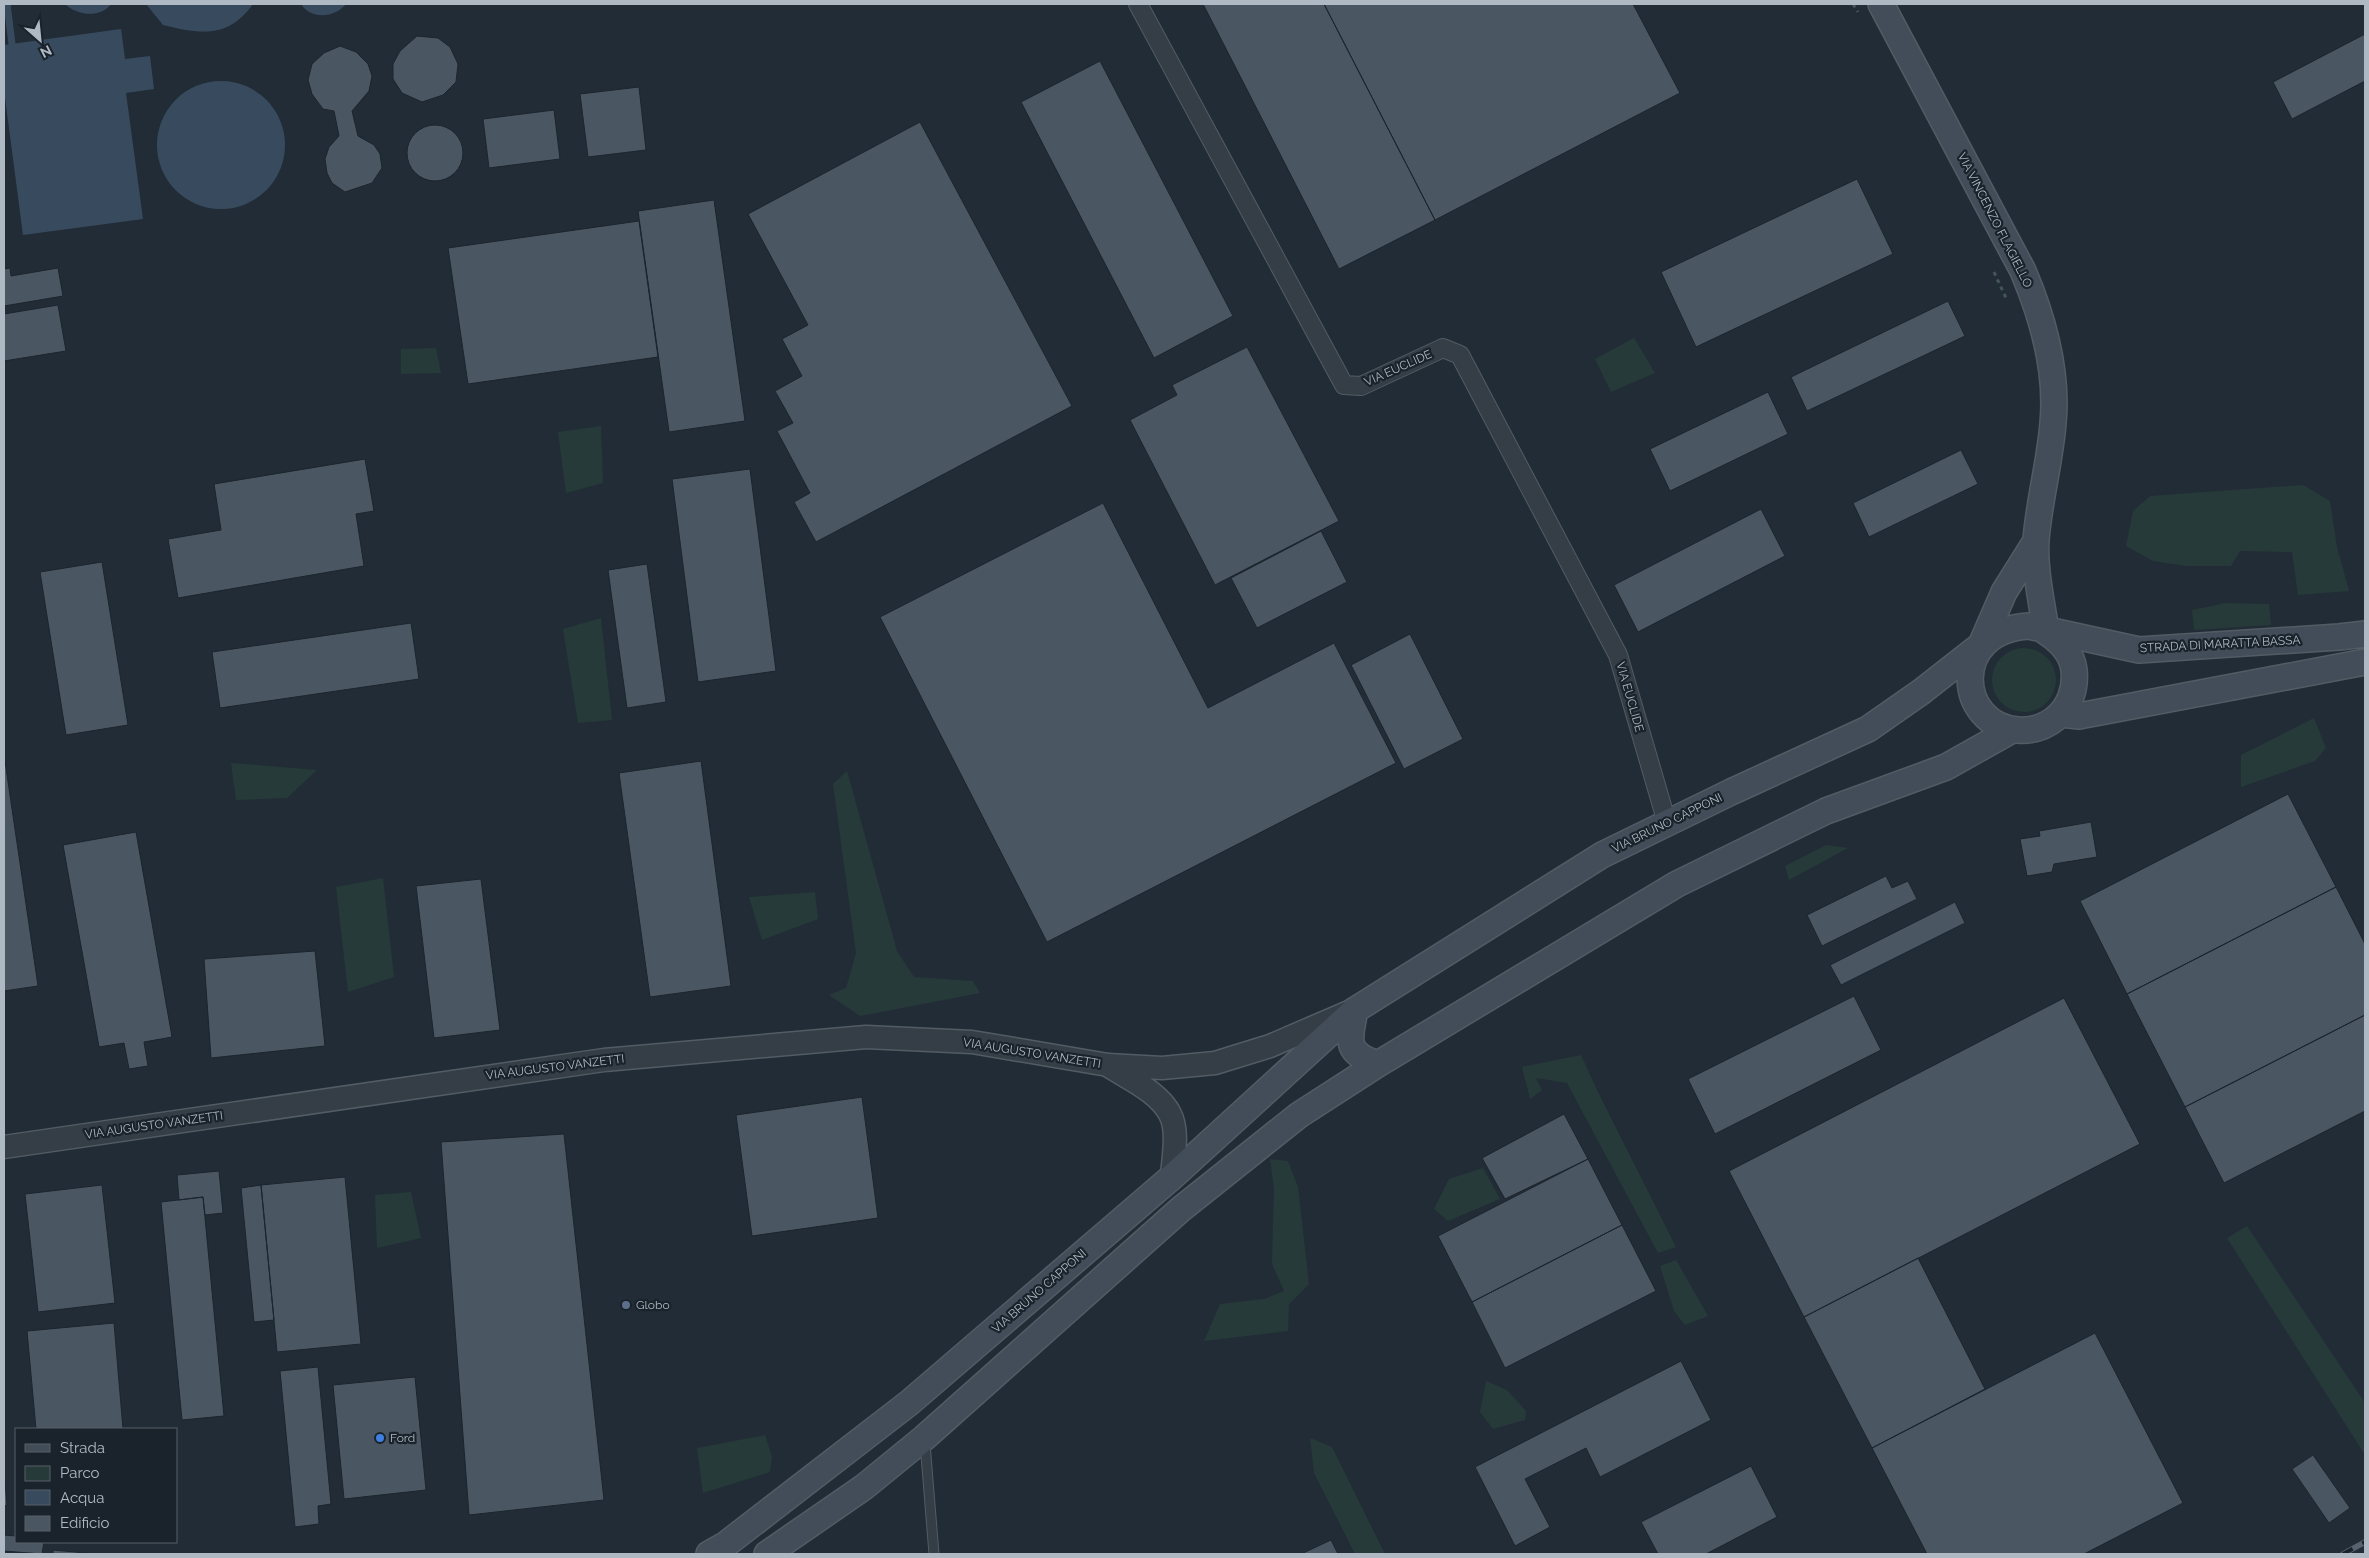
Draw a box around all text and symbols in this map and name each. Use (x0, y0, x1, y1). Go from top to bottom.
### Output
north arrow (15, 15, 65, 65)
text: N (38, 42, 54, 61)
street label: VIA VINCENZO FLAGIELLO (1955, 150, 2035, 290)
street label: VIA EUCLIDE (1362, 347, 1434, 389)
street label: STRADA DI MARATTA BASSA (2139, 633, 2301, 655)
street label: VIA EUCLIDE (1613, 660, 1647, 734)
street label: VIA BRUNO CAPPONI (1610, 790, 1724, 856)
street label: VIA AUGUSTO VANZETTI (962, 1035, 1102, 1071)
street label: VIA AUGUSTO VANZETTI (485, 1052, 625, 1082)
street label: VIA AUGUSTO VANZETTI (84, 1108, 224, 1142)
street label: VIA BRUNO CAPPONI (989, 1246, 1089, 1336)
place label: Globo (636, 1298, 670, 1312)
marker: Globo (620, 1299, 632, 1311)
legend (15, 1428, 178, 1543)
place label: Ford (390, 1431, 415, 1445)
marker: Ford (374, 1432, 386, 1444)
text: Strada (60, 1439, 105, 1457)
text: Parco (60, 1464, 100, 1482)
text: Acqua (60, 1489, 104, 1507)
text: Edificio (60, 1514, 110, 1532)

